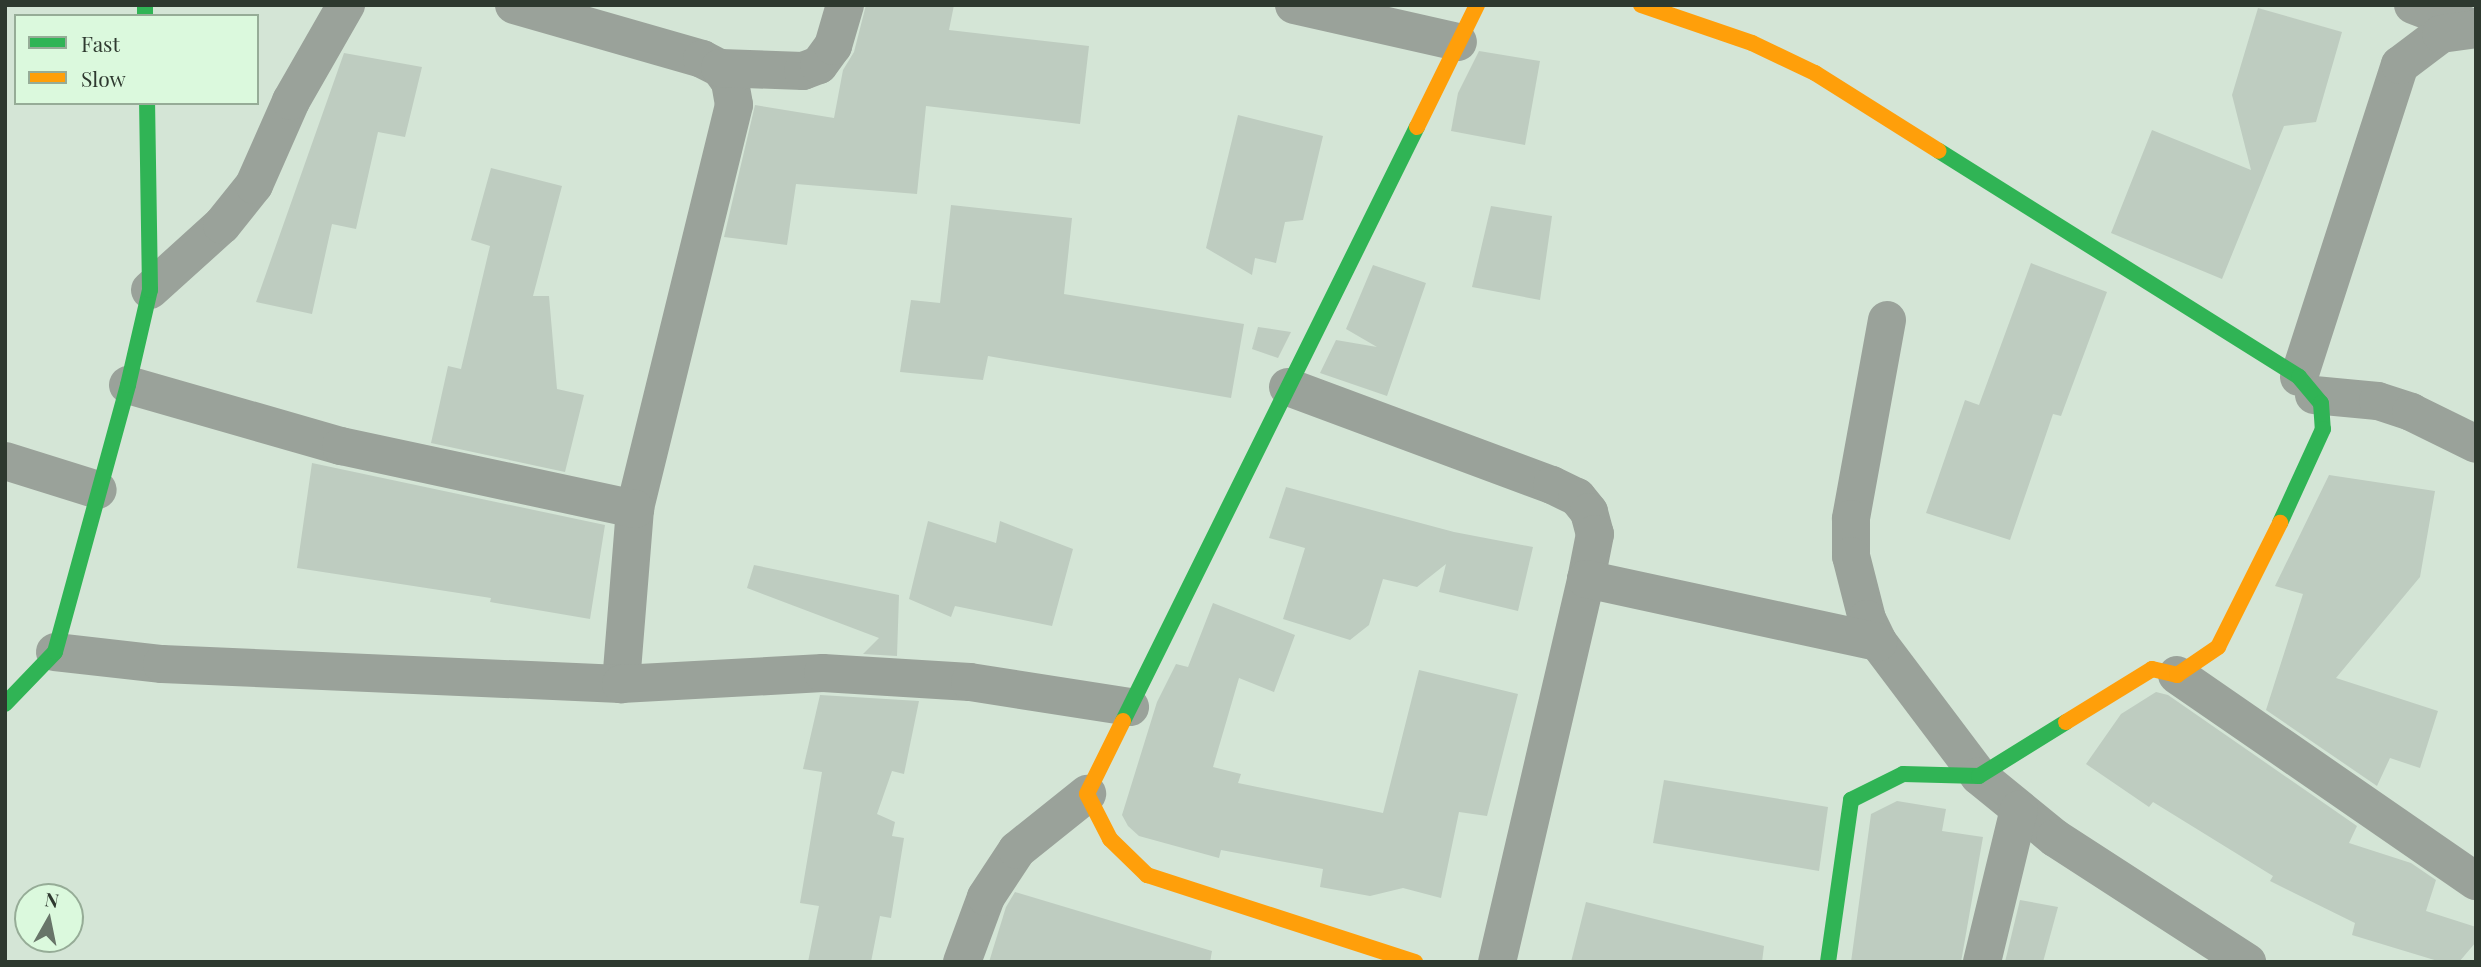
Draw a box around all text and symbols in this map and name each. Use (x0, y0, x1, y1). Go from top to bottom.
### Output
legend (14, 14, 259, 105)
text: Fast (81, 29, 120, 57)
text: Slow (81, 64, 126, 92)
north arrow (14, 883, 84, 953)
text: N (43, 885, 61, 913)

